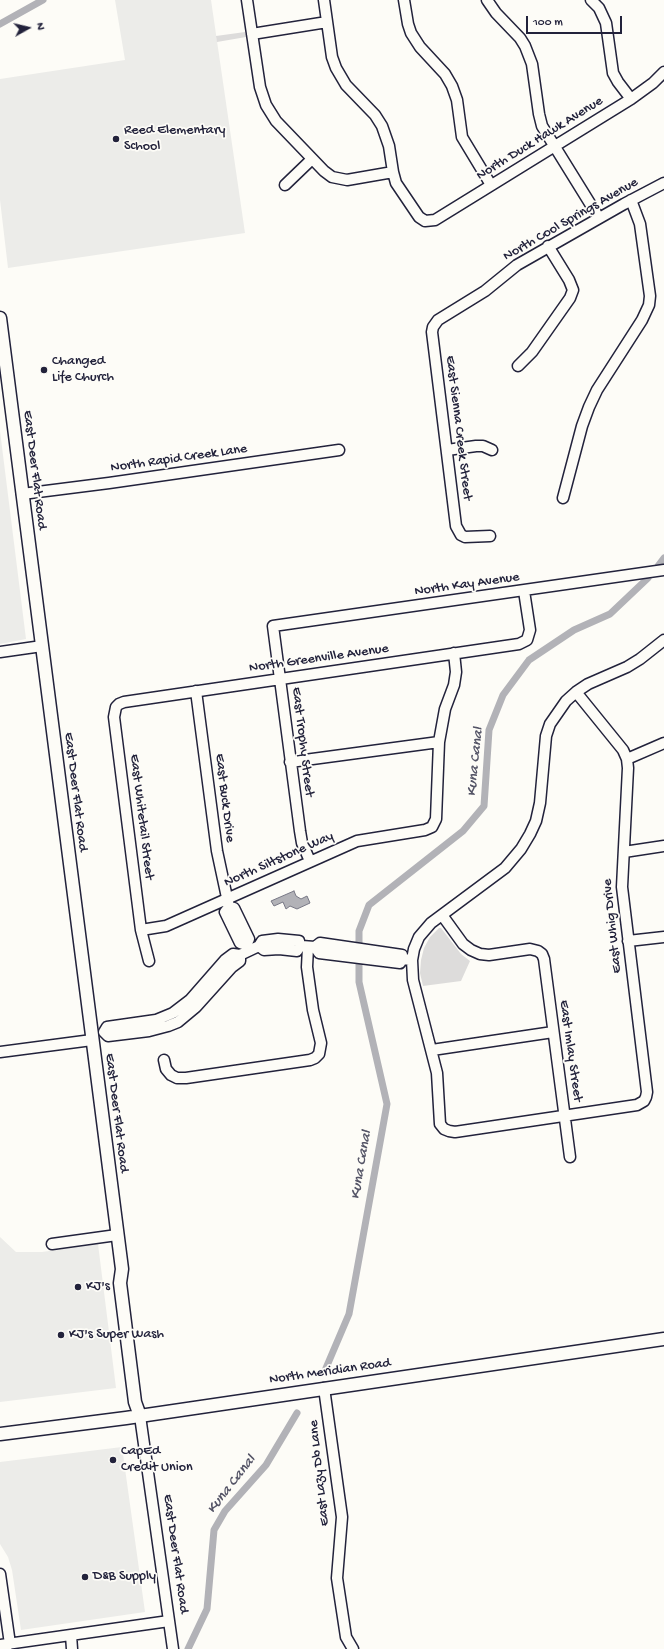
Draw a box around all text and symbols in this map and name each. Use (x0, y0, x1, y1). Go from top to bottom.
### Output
north arrow (8, 8, 48, 48)
scale bar (528, 8, 624, 34)
text: 100 m (533, 16, 563, 30)
text: N (33, 22, 46, 31)
street label: North Duck Hawk Avenue (474, 93, 606, 185)
place label: Reed Elementary School (124, 123, 225, 156)
marker: Reed Elementary School (111, 134, 121, 144)
street label: North Cool Springs Avenue (501, 174, 641, 266)
place label: Changed Life Church (52, 354, 114, 386)
street label: East Sienna Creek Street (441, 355, 475, 501)
marker: Changed Life Church (39, 365, 49, 375)
street label: East Deer Flat Road (18, 409, 50, 531)
street label: North Rapid Creek Lane (110, 441, 248, 477)
street label: North Kay Avenue (413, 569, 521, 601)
street label: North Greenville Avenue (248, 641, 390, 677)
street label: East Trophy Street (287, 686, 317, 798)
water label: Kuna Canal (463, 726, 489, 798)
street label: East Deer Flat Road (59, 731, 91, 853)
street label: East Whitetail Street (125, 753, 157, 881)
street label: East Buck Drive (210, 753, 238, 843)
street label: North Siltstone Way (222, 828, 336, 892)
street label: East Whig Drive (600, 878, 626, 974)
street label: East Imlay Street (555, 999, 585, 1103)
street label: East Deer Flat Road (100, 1052, 132, 1174)
water label: Kuna Canal (347, 1129, 377, 1201)
place label: KJ's (86, 1279, 110, 1295)
marker: KJ's (73, 1282, 83, 1292)
place label: KJ's Super Wash (69, 1327, 164, 1343)
marker: KJ's Super Wash (56, 1330, 66, 1340)
street label: North Meridian Road (268, 1355, 392, 1389)
street label: East Lazy Db Lane (306, 1419, 334, 1527)
place label: CapEd Credit Union (121, 1444, 193, 1476)
water label: Kuna Canal (204, 1452, 260, 1518)
marker: CapEd Credit Union (108, 1455, 118, 1465)
street label: East Deer Flat Road (158, 1493, 192, 1615)
place label: D&B Supply (93, 1569, 156, 1585)
marker: D&B Supply (80, 1572, 90, 1582)

